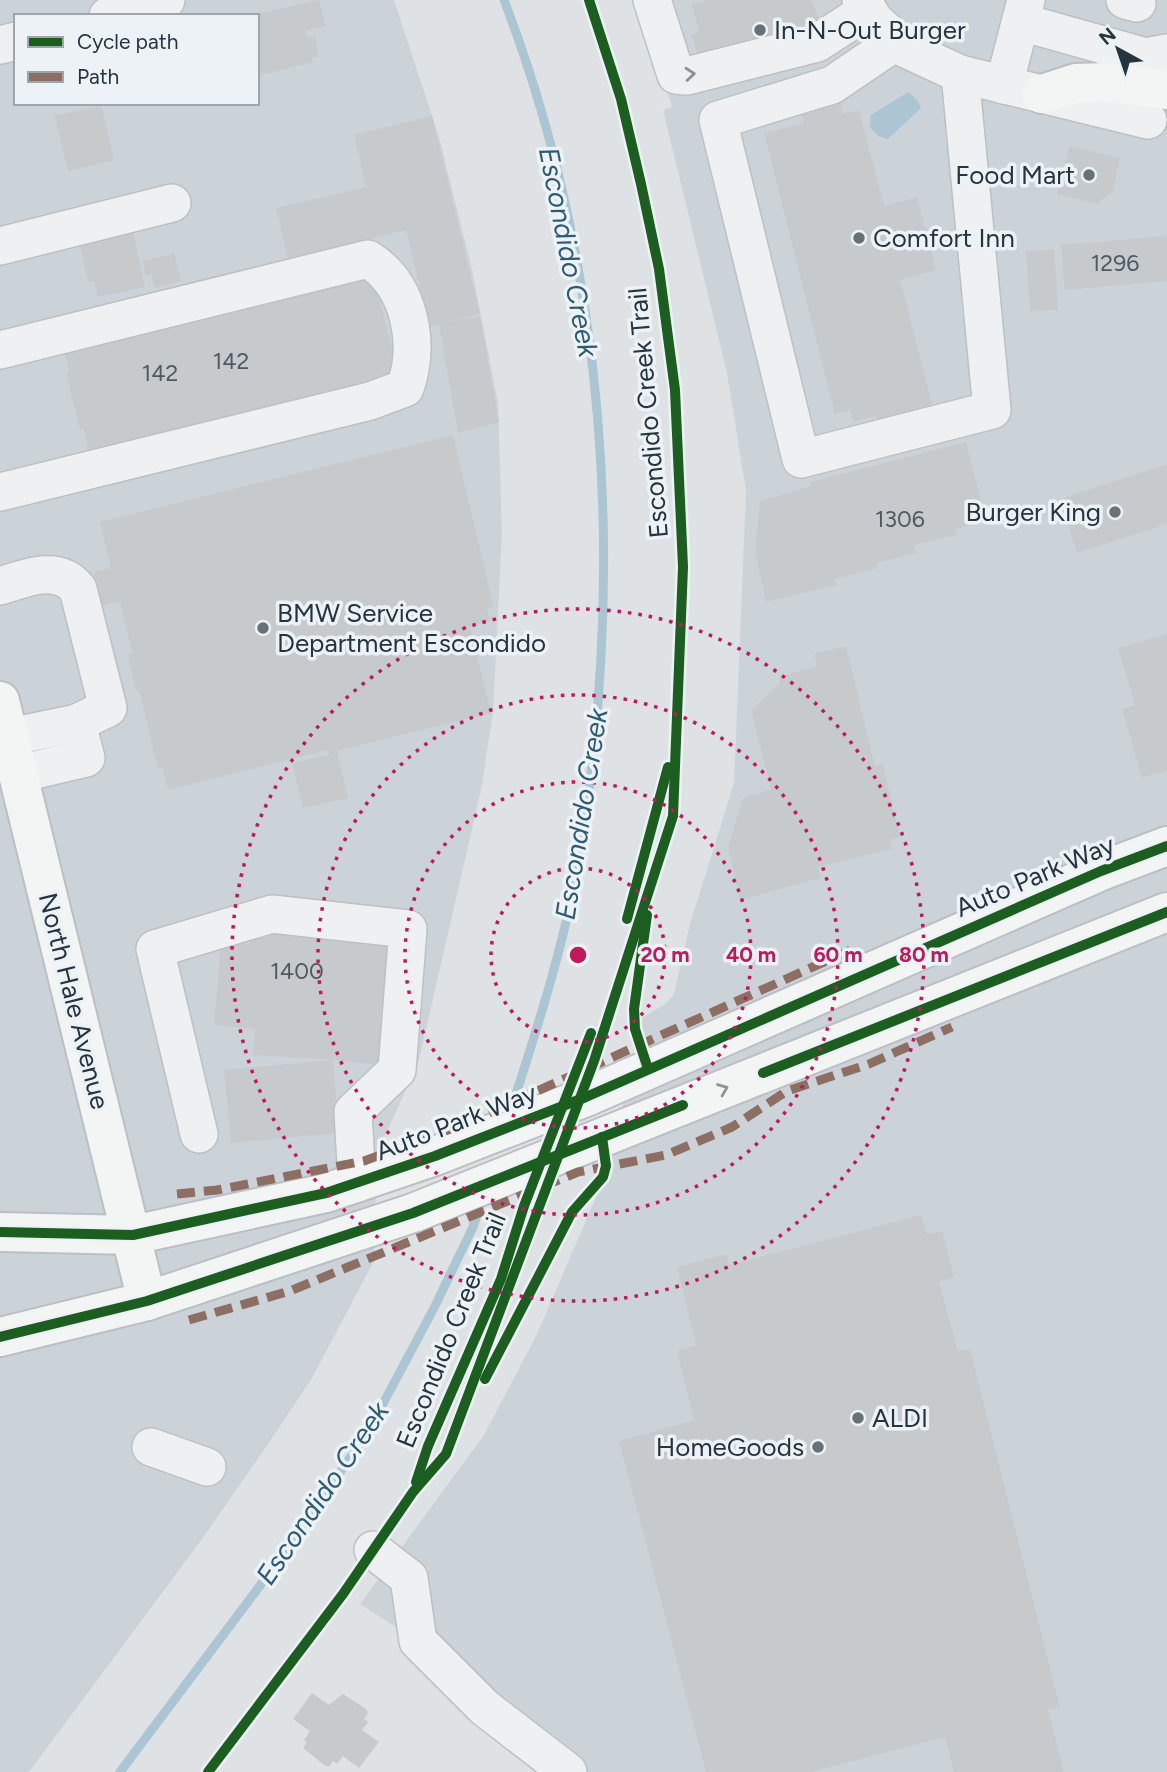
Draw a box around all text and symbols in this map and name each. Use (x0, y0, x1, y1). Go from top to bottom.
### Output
legend (14, 14, 259, 105)
place label: In-N-Out Burger (774, 14, 966, 46)
north arrow (1083, 14, 1153, 84)
marker: In-N-Out Burger (752, 22, 768, 38)
text: N (1094, 23, 1120, 50)
text: Cycle path (77, 29, 178, 54)
text: Path (77, 64, 119, 89)
one-way arrow (685, 67, 696, 82)
water label: Escondido Creek (532, 144, 606, 361)
place label: Food Mart (955, 159, 1075, 191)
marker: Food Mart (1081, 167, 1097, 183)
place label: Comfort Inn (873, 222, 1015, 254)
marker: Comfort Inn (851, 230, 867, 246)
house number: 1296 (1091, 249, 1139, 277)
street label: Escondido Creek Trail (621, 287, 675, 539)
house number: 142 (213, 347, 249, 375)
house number: 142 (142, 359, 178, 387)
place label: Burger King (965, 496, 1101, 528)
marker: Burger King (1107, 504, 1123, 520)
house number: 1306 (875, 505, 925, 533)
place label: BMW Service Department Escondido (277, 597, 546, 659)
marker: BMW Service Department Escondido (255, 620, 271, 636)
water label: Escondido Creek (548, 705, 615, 922)
street label: Auto Park Way (951, 828, 1120, 924)
street label: North Hale Avenue (32, 890, 116, 1112)
text: 20 m (640, 942, 690, 967)
text: 40 m (726, 942, 776, 967)
text: 60 m (813, 942, 863, 967)
text: 80 m (899, 942, 949, 967)
centre of rings (566, 943, 590, 967)
house number: 1400 (270, 957, 324, 985)
street label: Auto Park Way (371, 1077, 541, 1167)
one-way arrow (716, 1083, 728, 1097)
street label: Escondido Creek Trail (389, 1208, 513, 1452)
water label: Escondido Creek (248, 1394, 397, 1591)
place label: ALDI (872, 1402, 928, 1434)
marker: ALDI (850, 1410, 866, 1426)
place label: HomeGoods (656, 1431, 804, 1463)
marker: HomeGoods (810, 1439, 826, 1455)

